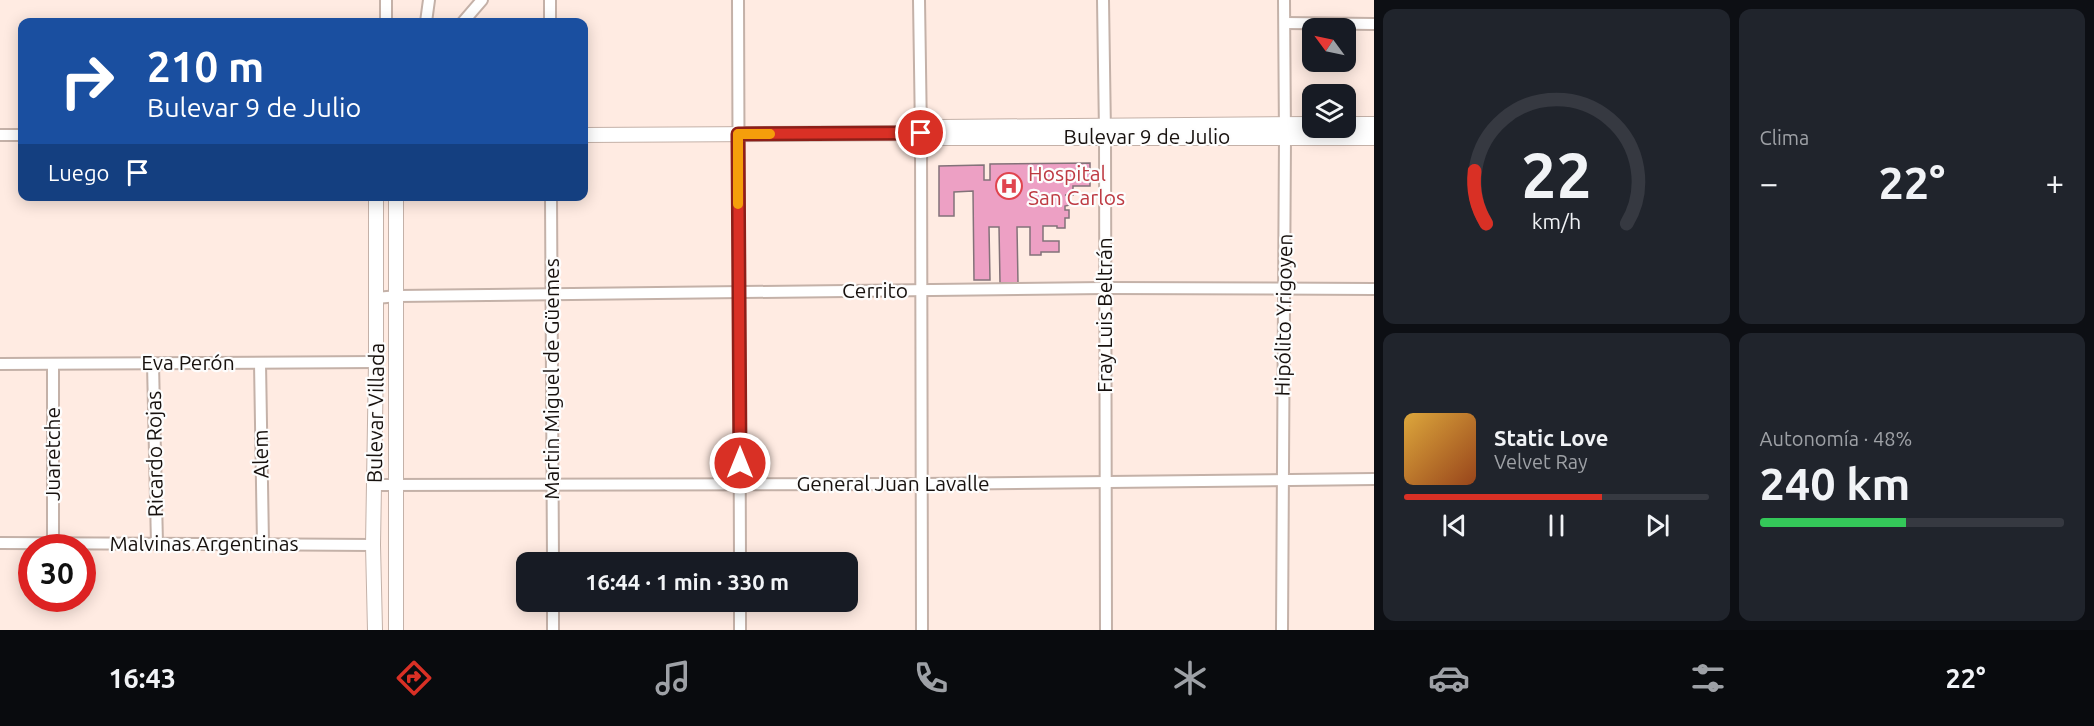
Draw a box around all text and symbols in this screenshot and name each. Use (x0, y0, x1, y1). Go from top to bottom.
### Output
north arrow (1302, 18, 1356, 72)
map controls (1302, 18, 1356, 138)
icon: right (48, 42, 126, 120)
text: 210 m (147, 43, 264, 90)
button: layers (1302, 84, 1356, 138)
text: Bulevar 9 de Julio (147, 92, 361, 122)
pin (895, 107, 946, 158)
icon: arrive (904, 116, 937, 149)
street label: Bulevar 9 de Julio (1064, 124, 1230, 148)
text: Clima (1760, 126, 1809, 149)
text: 22 (1521, 140, 1591, 210)
icon: arrive (121, 156, 154, 189)
text: 22° (1878, 157, 1945, 208)
text: Luego (48, 160, 109, 185)
place label: Hospital San Carlos (1028, 161, 1125, 209)
text: − (1760, 164, 1778, 201)
text: + (2045, 164, 2064, 201)
hospital icon: Hospital San Carlos (994, 171, 1024, 201)
text: km/h (1531, 209, 1581, 233)
street label: Hipólito Yrigoyen (1270, 233, 1296, 397)
street label: Fray Luis Beltrán (1092, 237, 1116, 393)
street label: Martin Miguel de Güemes (539, 258, 563, 500)
street label: Cerrito (842, 278, 908, 302)
street label: Bulevar Villada (362, 343, 388, 483)
street label: Eva Perón (141, 350, 235, 374)
street label: Ricardo Rojas (141, 391, 167, 517)
street label: Juaretche (40, 407, 64, 501)
text: Static Love (1494, 425, 1609, 450)
text: Autonomía · 48% (1760, 427, 1912, 450)
street label: Alem (248, 429, 272, 479)
position arrow (708, 431, 772, 495)
text: Velvet Ray (1494, 450, 1588, 473)
text: 240 km (1760, 458, 1910, 509)
street label: General Juan Lavalle (796, 471, 990, 495)
icon: previous (1438, 509, 1471, 542)
icon: pause (1540, 509, 1573, 542)
icon: next (1641, 509, 1674, 542)
street label: Malvinas Argentinas (109, 531, 299, 555)
speed limit sign: 30 (18, 534, 96, 612)
text: 16:44 · 1 min · 330 m (585, 569, 789, 594)
icon: directions (393, 657, 435, 699)
icon: music (652, 657, 694, 699)
icon: phone (910, 657, 952, 699)
icon: climate (1169, 657, 1211, 699)
icon: car (1428, 657, 1470, 699)
icon: filters (1687, 657, 1729, 699)
text: 16:43 (108, 663, 176, 693)
text: 22° (1946, 663, 1986, 693)

